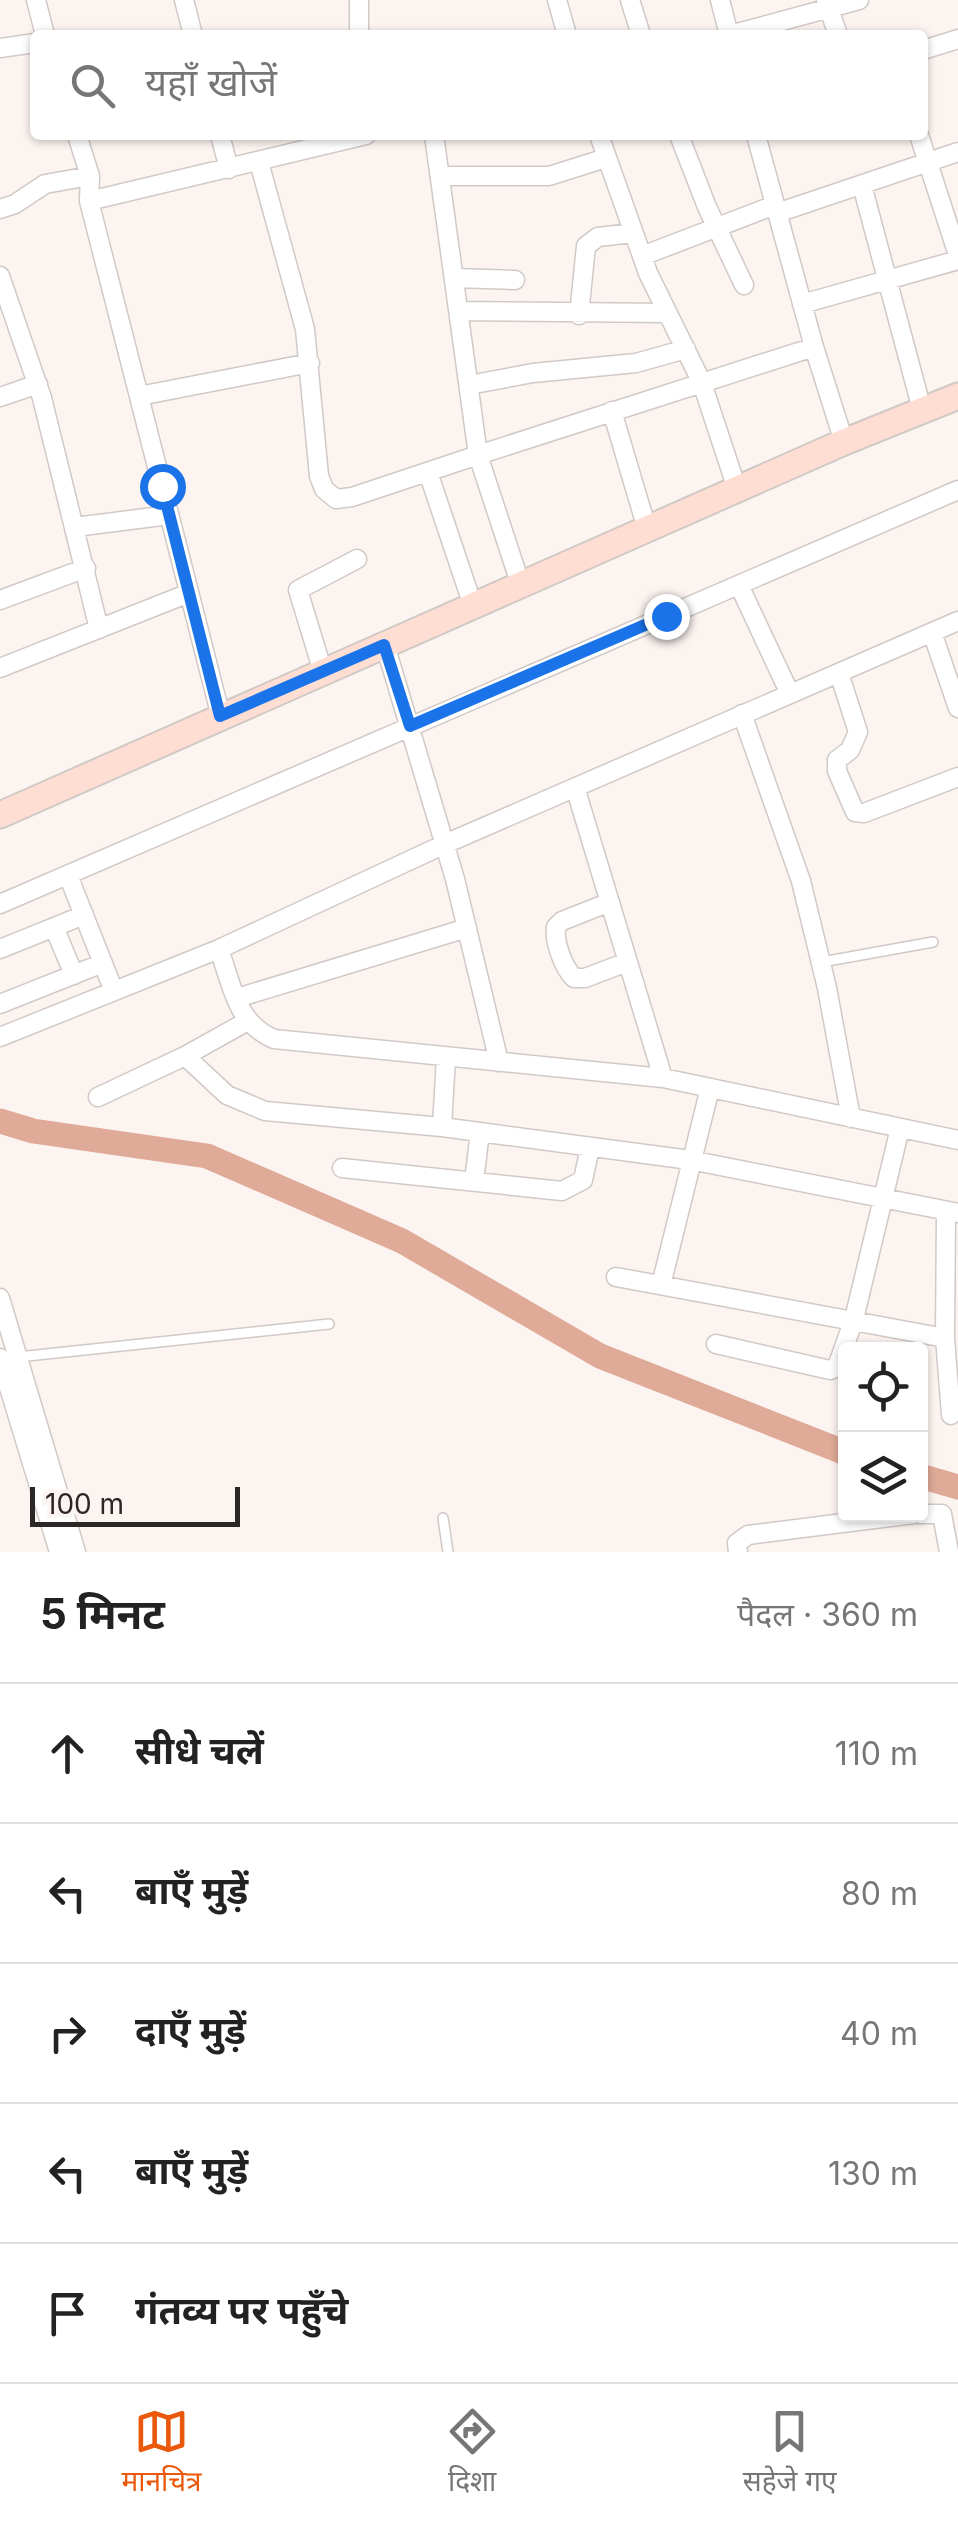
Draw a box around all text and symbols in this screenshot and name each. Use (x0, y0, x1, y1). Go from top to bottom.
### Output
search box (30, 30, 928, 140)
icon: search (65, 58, 120, 113)
text: यहाँ खोजें (145, 59, 277, 105)
route start (140, 464, 186, 510)
route end (644, 594, 690, 640)
map controls (838, 1342, 928, 1522)
button: locate (838, 1342, 928, 1432)
button: layers (838, 1432, 928, 1522)
scale bar (30, 1482, 240, 1526)
text: 100 m (45, 1487, 124, 1521)
text: 5 मिनट (40, 1588, 165, 1639)
text: पैदल · 360 m (737, 1595, 918, 1634)
icon: ahead (40, 1726, 95, 1781)
text: सीधे चलें (135, 1727, 264, 1773)
text: 110 m (835, 1734, 918, 1773)
icon: left (40, 1866, 95, 1921)
text: बाएँ मुड़ें (135, 1867, 248, 1913)
text: 80 m (841, 1874, 918, 1913)
icon: right (40, 2006, 95, 2061)
text: दाएँ मुड़ें (135, 2007, 246, 2053)
text: 40 m (840, 2014, 918, 2053)
icon: left (40, 2146, 95, 2201)
text: बाएँ मुड़ें (135, 2147, 248, 2193)
text: 130 m (828, 2154, 918, 2193)
icon: arrive (40, 2286, 95, 2341)
text: गंतव्य पर पहुँचे (135, 2287, 348, 2333)
tab: मानचित्र (122, 2404, 202, 2502)
tab: दिशा (445, 2404, 500, 2502)
tab: सहेजे गए (743, 2404, 836, 2502)

